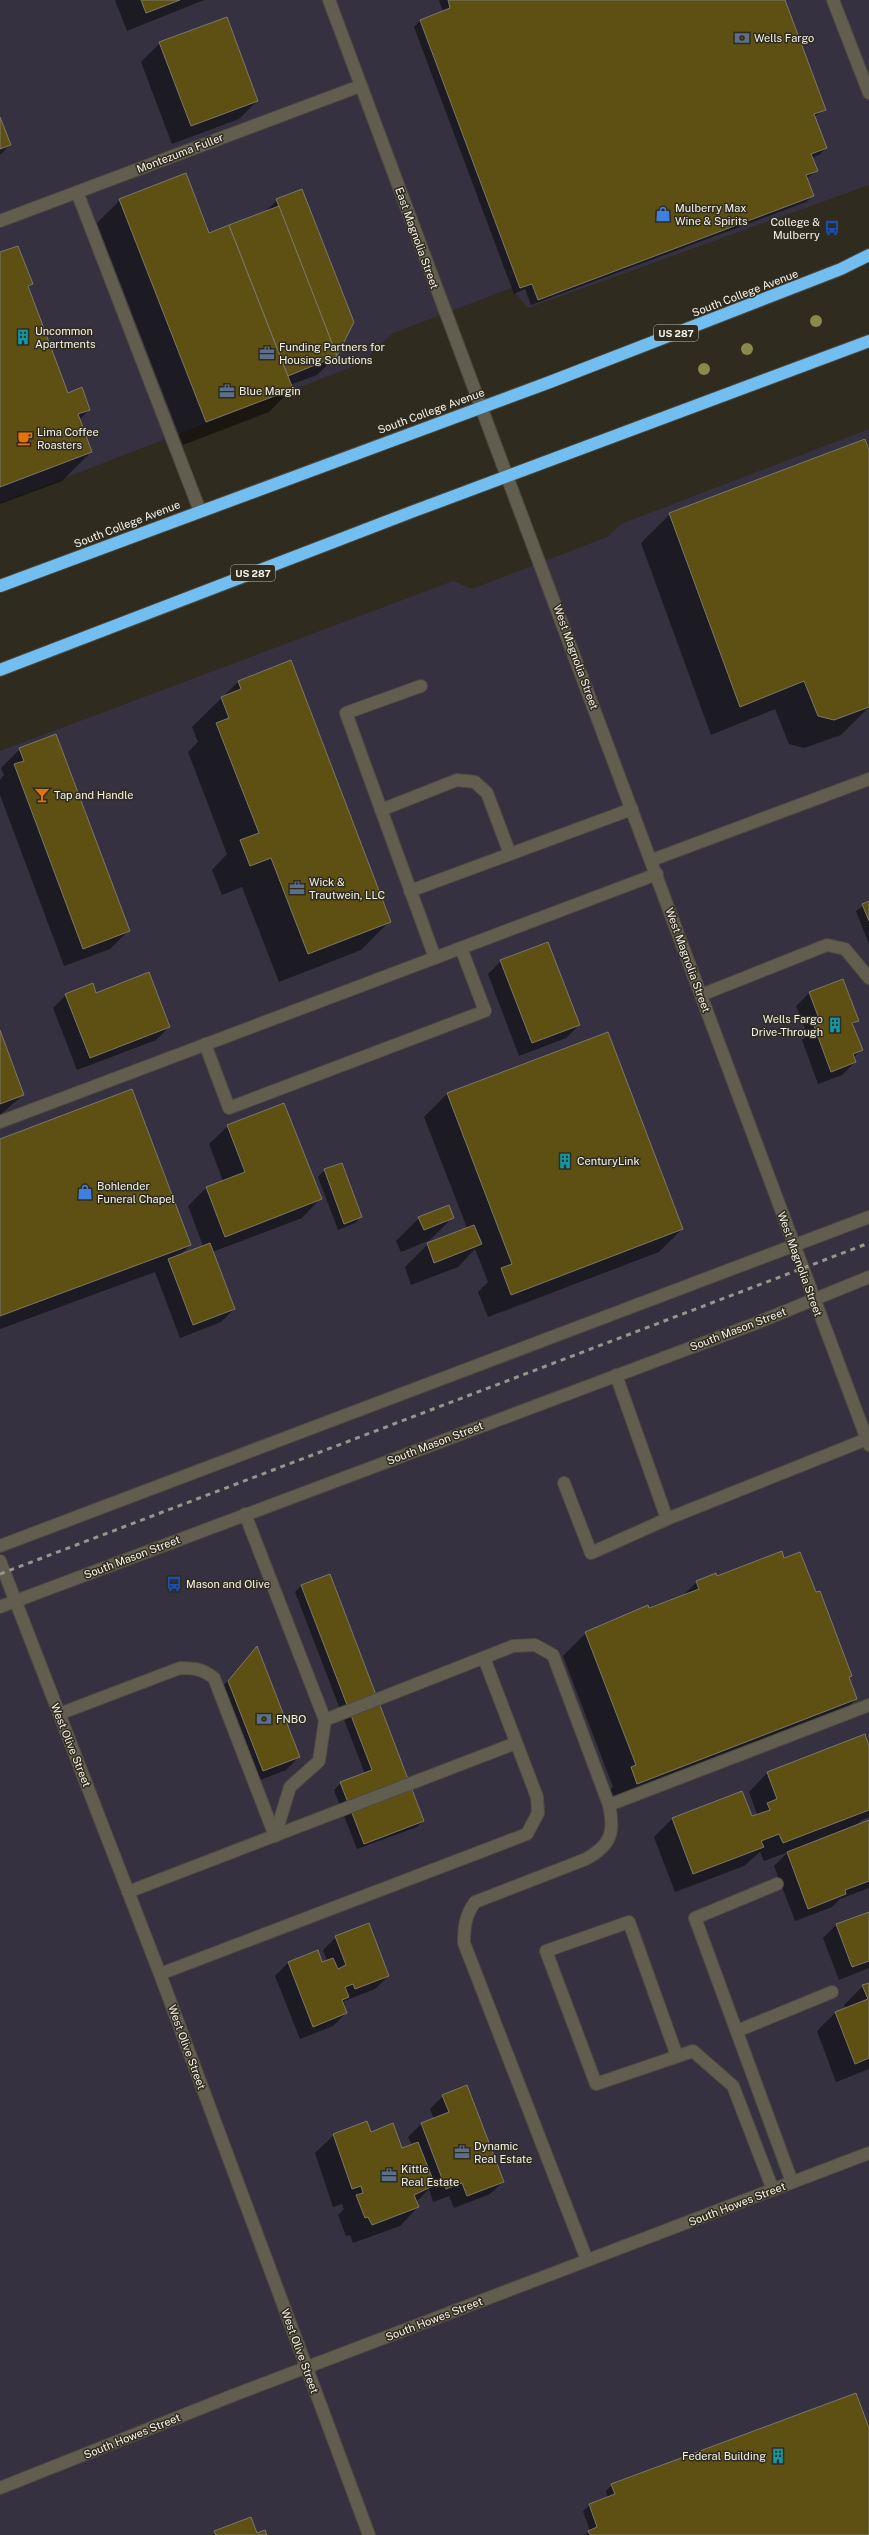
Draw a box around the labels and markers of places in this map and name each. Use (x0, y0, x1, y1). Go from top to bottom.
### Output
bank icon: Wells Fargo (733, 29, 751, 47)
place label: Wells Fargo (754, 32, 814, 44)
place label: Mulberry Max Wine & Spirits (675, 202, 748, 227)
shop icon: Mulberry Max Wine & Spirits (654, 205, 672, 223)
place label: College & Mulberry (771, 216, 820, 241)
bus stop icon: College & Mulberry (823, 219, 841, 237)
place label: Uncommon Apartments (35, 325, 96, 350)
building icon: Uncommon Apartments (14, 328, 32, 346)
place label: Funding Partners for Housing Solutions (279, 341, 385, 366)
office icon: Funding Partners for Housing Solutions (258, 344, 276, 362)
office icon: Blue Margin (218, 382, 236, 400)
place label: Blue Margin (239, 385, 301, 397)
place label: Lima Coffee Roasters (37, 426, 99, 451)
cafe icon: Lima Coffee Roasters (16, 429, 34, 447)
bar icon: Tap and Handle (33, 786, 51, 804)
place label: Tap and Handle (54, 789, 134, 801)
place label: Wick & Trautwein, LLC (309, 876, 385, 901)
office icon: Wick & Trautwein, LLC (288, 879, 306, 897)
place label: Wells Fargo Drive-Through (751, 1013, 823, 1038)
building icon: Wells Fargo Drive-Through (826, 1016, 844, 1034)
building icon: CenturyLink (556, 1152, 574, 1170)
place label: CenturyLink (577, 1155, 640, 1167)
place label: Bohlender Funeral Chapel (97, 1180, 175, 1205)
shop icon: Bohlender Funeral Chapel (76, 1183, 94, 1201)
bus stop icon: Mason and Olive (165, 1575, 183, 1593)
place label: Mason and Olive (186, 1578, 270, 1590)
bank icon: FNBO (255, 1710, 273, 1728)
place label: FNBO (276, 1713, 306, 1725)
place label: Dynamic Real Estate (474, 2140, 532, 2165)
office icon: Dynamic Real Estate (453, 2143, 471, 2161)
place label: Kittle Real Estate (401, 2163, 459, 2188)
office icon: Kittle Real Estate (380, 2166, 398, 2184)
building icon: Federal Building (769, 2447, 787, 2465)
place label: Federal Building (682, 2450, 766, 2462)

